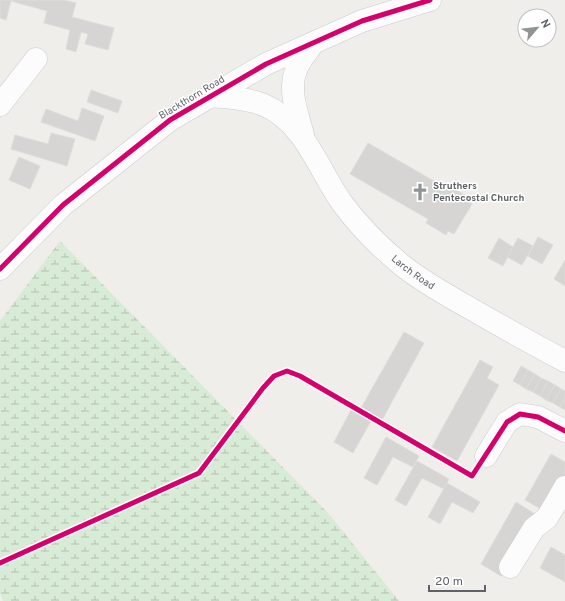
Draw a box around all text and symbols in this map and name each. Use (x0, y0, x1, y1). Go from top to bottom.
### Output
north arrow (517, 8, 557, 48)
text: N (537, 17, 553, 31)
street label: Blackthorn Road (157, 73, 227, 123)
place label: Struthers Pentecostal Church (433, 180, 524, 205)
church icon: Struthers Pentecostal Church (410, 182, 430, 202)
street label: Larch Road (388, 252, 437, 293)
scale bar (429, 567, 485, 593)
text: 20 m (435, 574, 463, 590)

